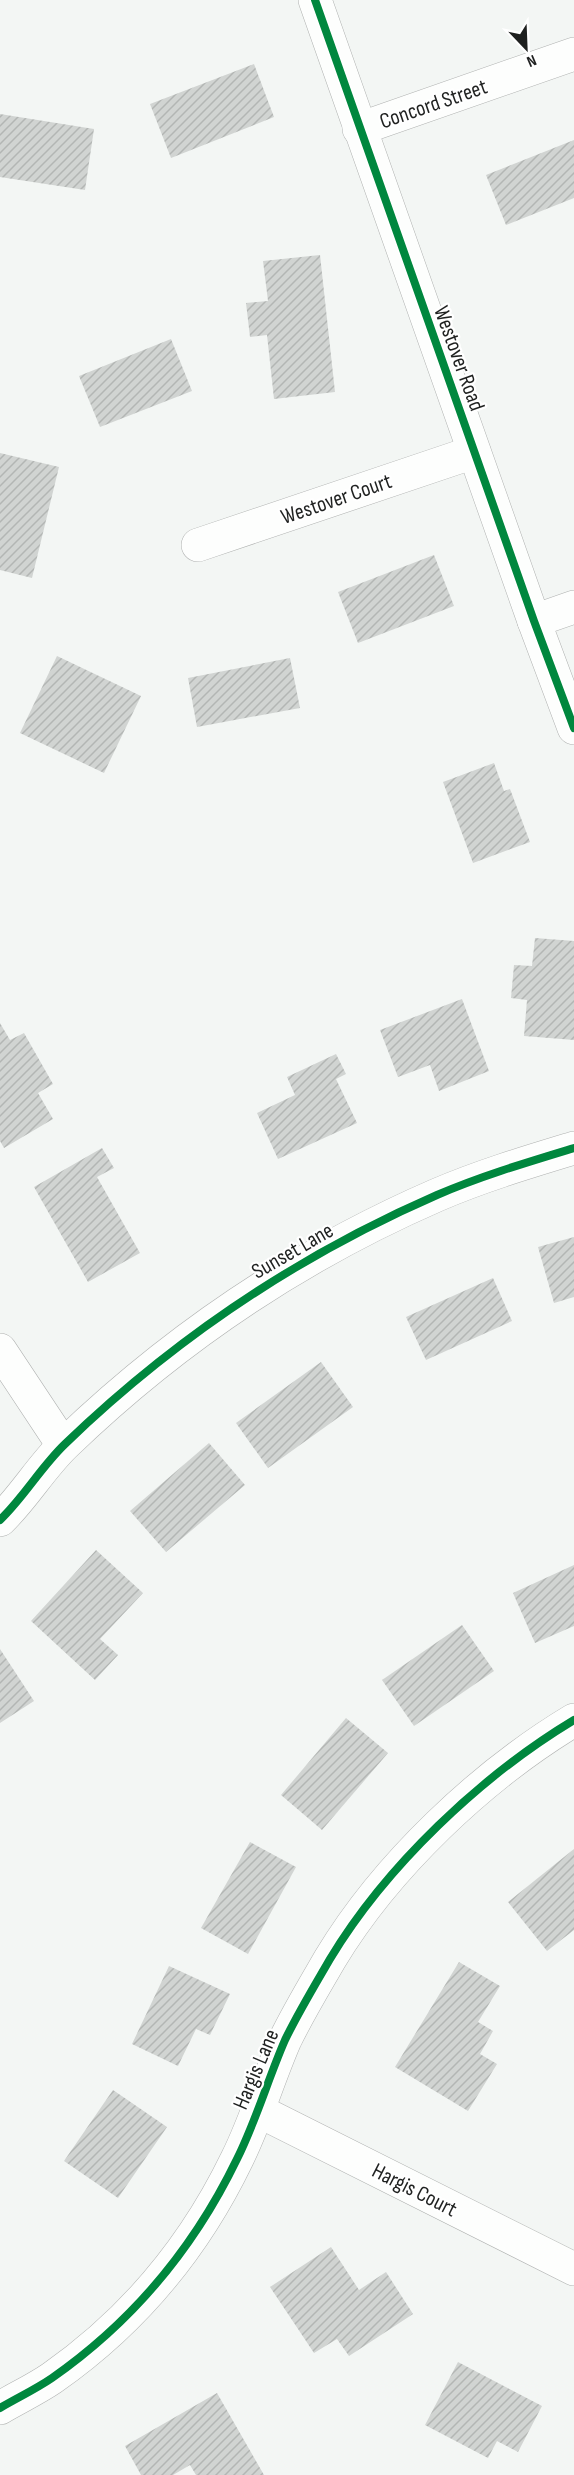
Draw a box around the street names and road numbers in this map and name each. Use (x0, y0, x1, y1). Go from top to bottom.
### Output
street label: Concord Street (376, 73, 491, 135)
street label: Westover Road (427, 302, 490, 415)
street label: Westover Court (278, 468, 396, 531)
street label: Sunset Lane (247, 1217, 338, 1285)
street label: Hargis Lane (227, 2025, 285, 2114)
street label: Hargis Court (367, 2157, 462, 2223)

